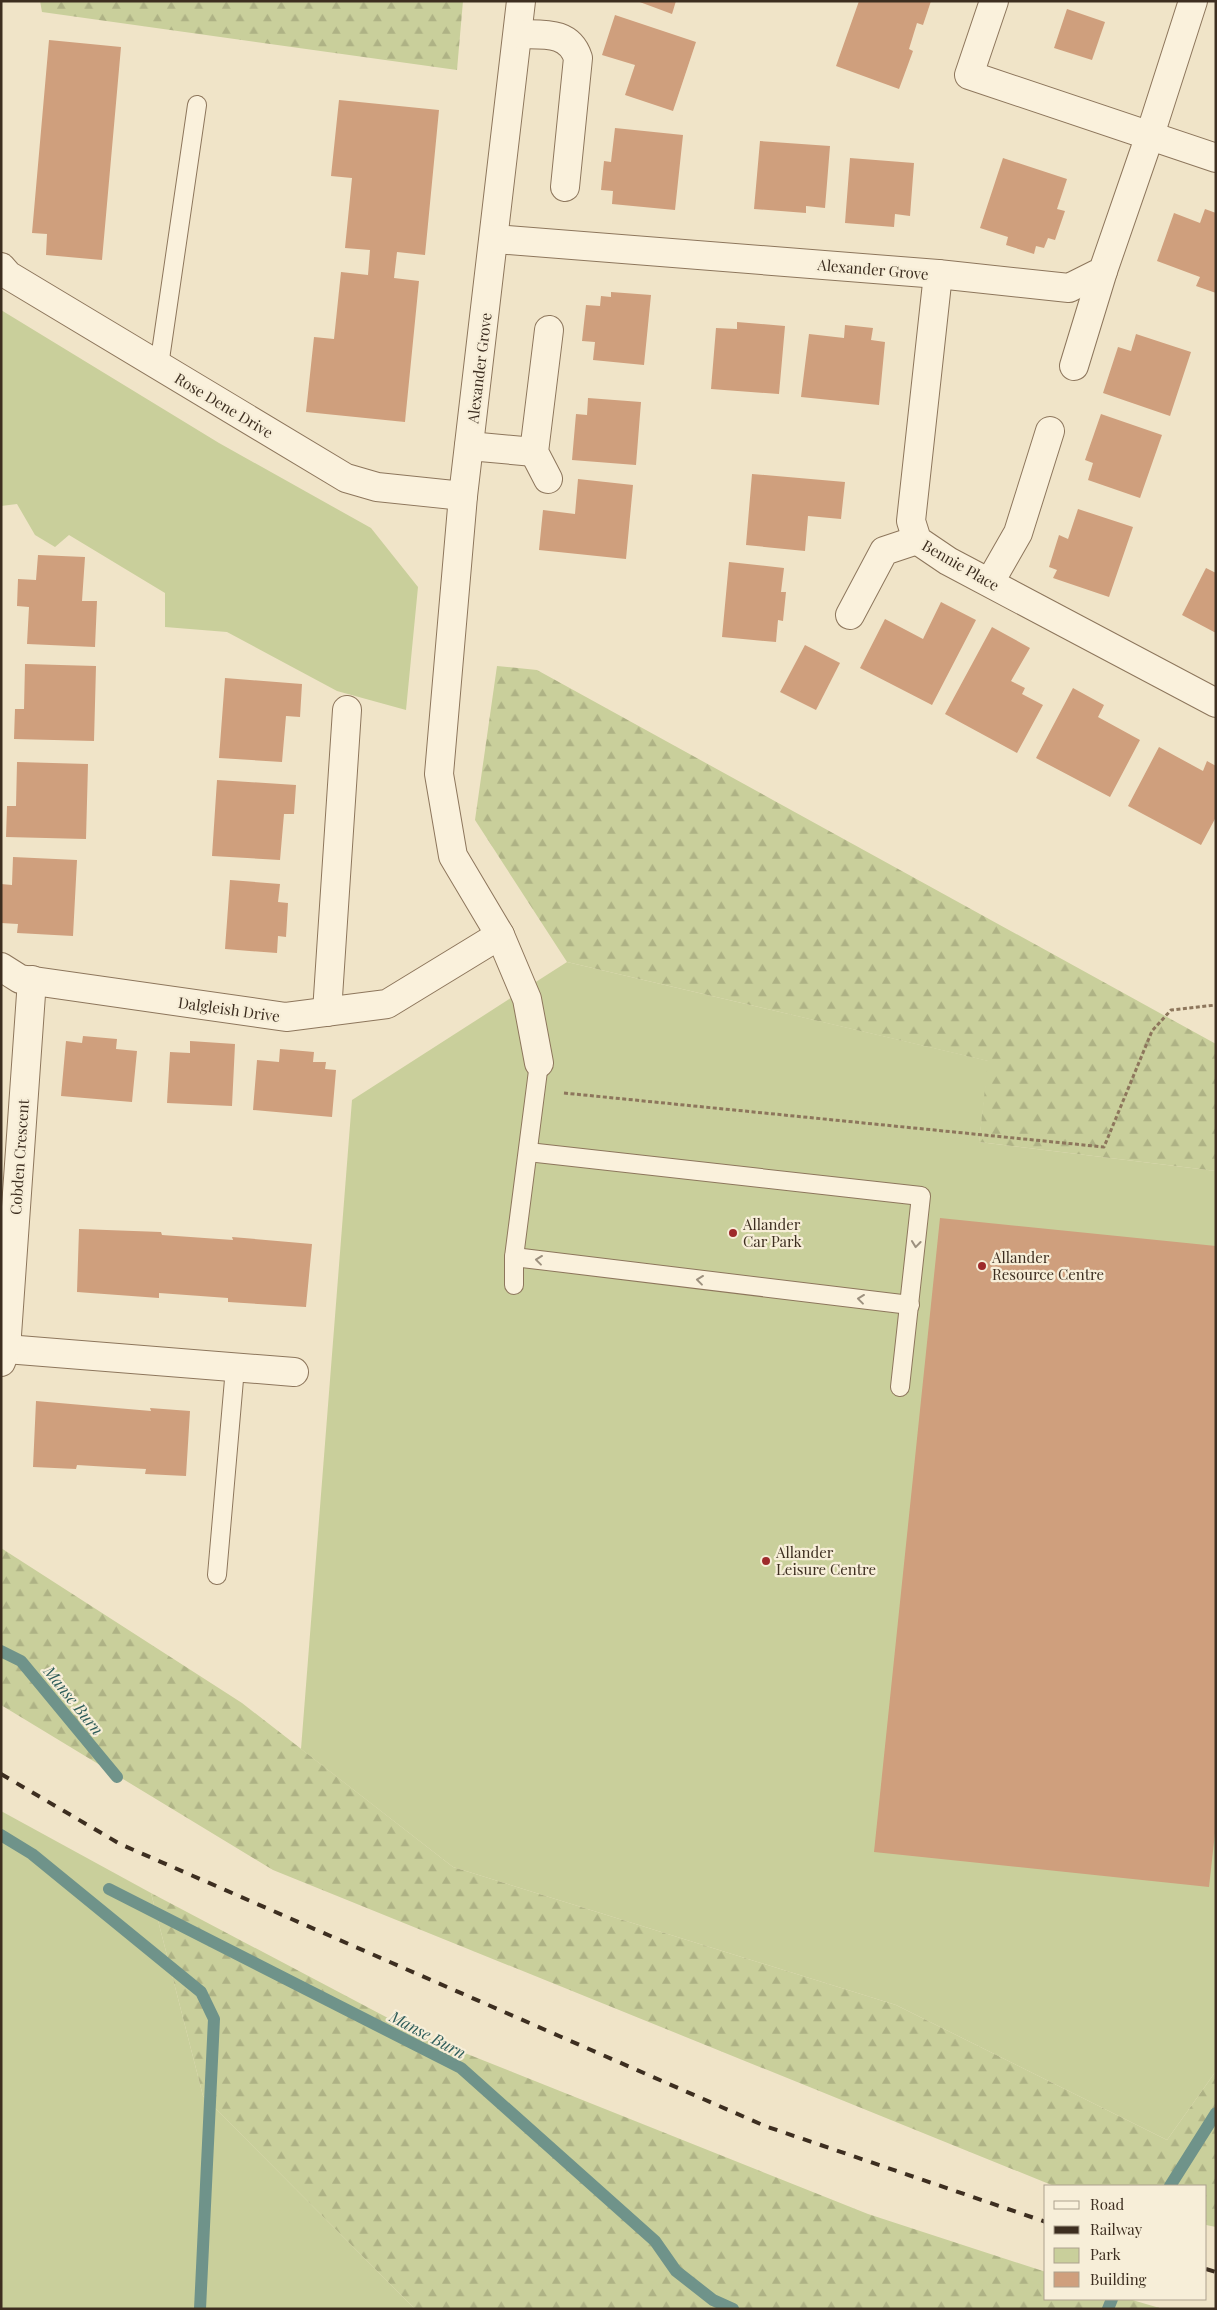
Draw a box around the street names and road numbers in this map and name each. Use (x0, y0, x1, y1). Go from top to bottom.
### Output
street label: Alexander Grove (816, 254, 929, 284)
street label: Alexander Grove (462, 311, 496, 425)
street label: Rose Dene Drive (171, 368, 277, 442)
street label: Bennie Place (919, 535, 1003, 595)
street label: Dalgleish Drive (177, 992, 281, 1026)
street label: Cobden Crescent (5, 1098, 33, 1216)

